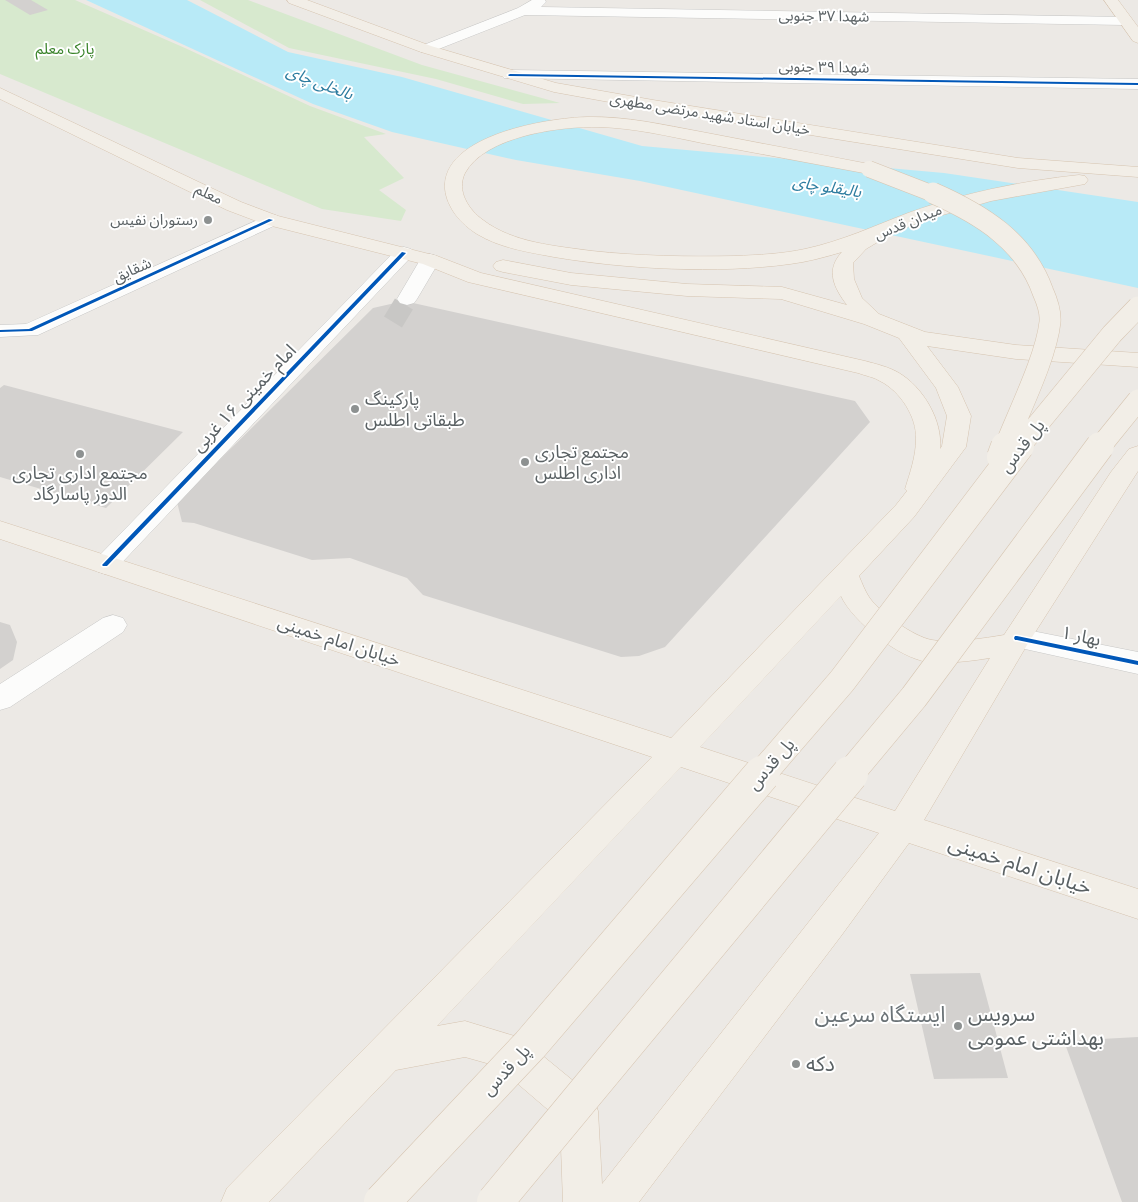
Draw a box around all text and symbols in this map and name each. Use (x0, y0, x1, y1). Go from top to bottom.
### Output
street label: شهدا ۳۷ جنوبی (778, 3, 870, 28)
park label: پارک معلم (36, 37, 94, 60)
street label: شهدا ۳۹ جنوبی (778, 54, 870, 79)
water label: بالخلی چای (283, 58, 357, 106)
street label: خیابان استاد شهید مرتضی مطهری (608, 86, 812, 141)
water label: بالیقلو چای (791, 169, 864, 203)
street label: معلم (191, 177, 227, 210)
street label: میدان قدس (870, 197, 945, 246)
place label: رستوران نفیس (110, 208, 198, 231)
marker: رستوران نفیس (202, 214, 214, 226)
street label: شقایق (109, 251, 155, 288)
street label: امام خمینی ۱۶ غربی (185, 338, 303, 458)
place label: پارکینگ طبقاتی اطلس (365, 385, 465, 433)
marker: پارکینگ طبقاتی اطلس (349, 403, 361, 415)
street label: پل قدس (992, 413, 1051, 478)
place label: مجتمع تجاری اداری اطلس (535, 438, 629, 486)
marker: مجتمع اداری تجاری الدوز پاسارگاد (74, 448, 86, 460)
marker: مجتمع تجاری اداری اطلس (519, 456, 531, 468)
place label: مجتمع اداری تجاری الدوز پاسارگاد (12, 459, 148, 507)
street label: خیابان امام خمینی (274, 608, 404, 674)
street label: بهار ۱ (1059, 618, 1104, 653)
street label: پل قدس (740, 731, 801, 796)
street label: خیابان امام خمینی (944, 826, 1096, 903)
district label: ایستگاه سرعین (815, 997, 945, 1031)
place label: سرویس بهداشتی عمومی (968, 997, 1104, 1053)
marker: سرویس بهداشتی عمومی (952, 1020, 964, 1032)
street label: پل قدس (475, 1038, 537, 1101)
place label: دکه (806, 1047, 835, 1079)
marker: دکه (790, 1058, 802, 1070)

